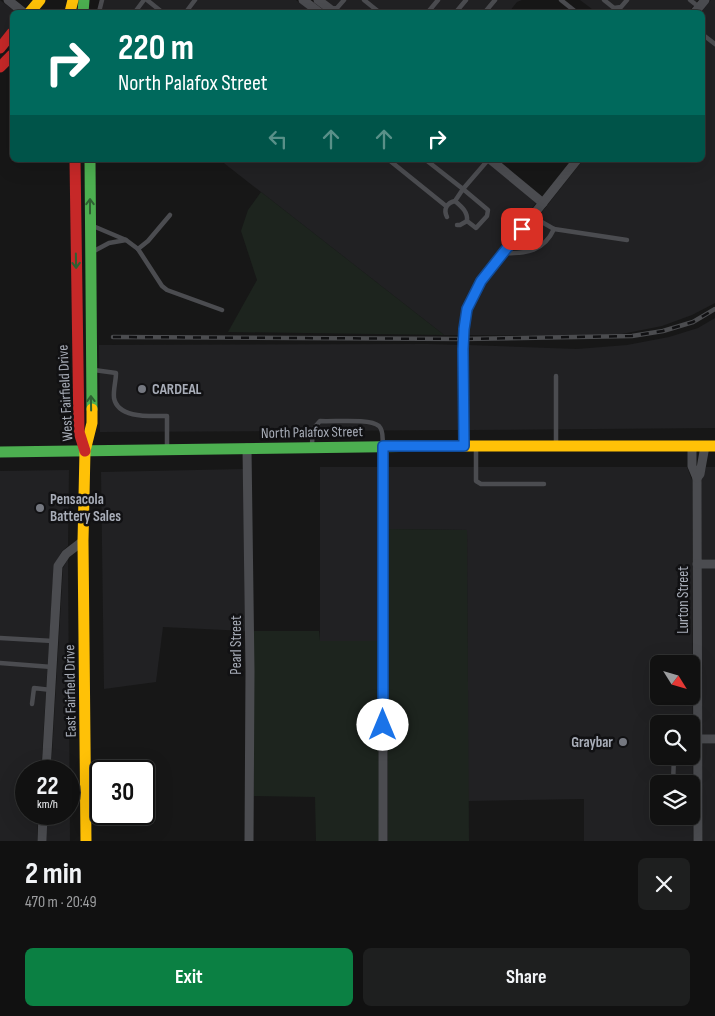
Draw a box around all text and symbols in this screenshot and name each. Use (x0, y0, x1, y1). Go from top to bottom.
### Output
text: 220 m (118, 27, 194, 70)
icon: right (35, 30, 100, 95)
text: North Palafox Street (118, 70, 268, 97)
icon: left (264, 125, 292, 153)
icon: ahead (317, 125, 345, 153)
icon: ahead (370, 125, 398, 153)
icon: right (423, 125, 451, 153)
one-way arrow (85, 198, 95, 214)
pin (501, 208, 543, 250)
icon: arrive (508, 215, 536, 243)
one-way arrow (71, 253, 80, 269)
street label: West Fairfield Drive (53, 344, 78, 442)
place label: CARDEAL (152, 380, 202, 399)
marker: CARDEAL (136, 383, 148, 395)
one-way arrow (87, 395, 96, 411)
street label: North Palafox Street (261, 422, 364, 443)
place label: Pensacola Battery Sales (50, 490, 121, 526)
marker: Pensacola Battery Sales (34, 502, 46, 514)
street label: Lurton Street (674, 566, 693, 634)
street label: Pearl Street (227, 615, 246, 675)
street label: East Fairfield Drive (60, 644, 81, 738)
north arrow (650, 655, 700, 705)
map controls (650, 655, 700, 825)
position arrow (356, 698, 408, 750)
button: search (650, 715, 700, 765)
place label: Graybar (571, 733, 613, 752)
marker: Graybar (617, 736, 629, 748)
speed limit sign: 30 (90, 760, 155, 825)
text: 22 (37, 771, 58, 802)
button: layers (650, 775, 700, 825)
text: km/h (37, 797, 58, 812)
text: 2 min (25, 856, 82, 892)
button: close (638, 858, 690, 910)
text: 470 m · 20:49 (25, 893, 97, 912)
button: Exit (25, 948, 353, 1006)
button: Share (363, 948, 690, 1006)

